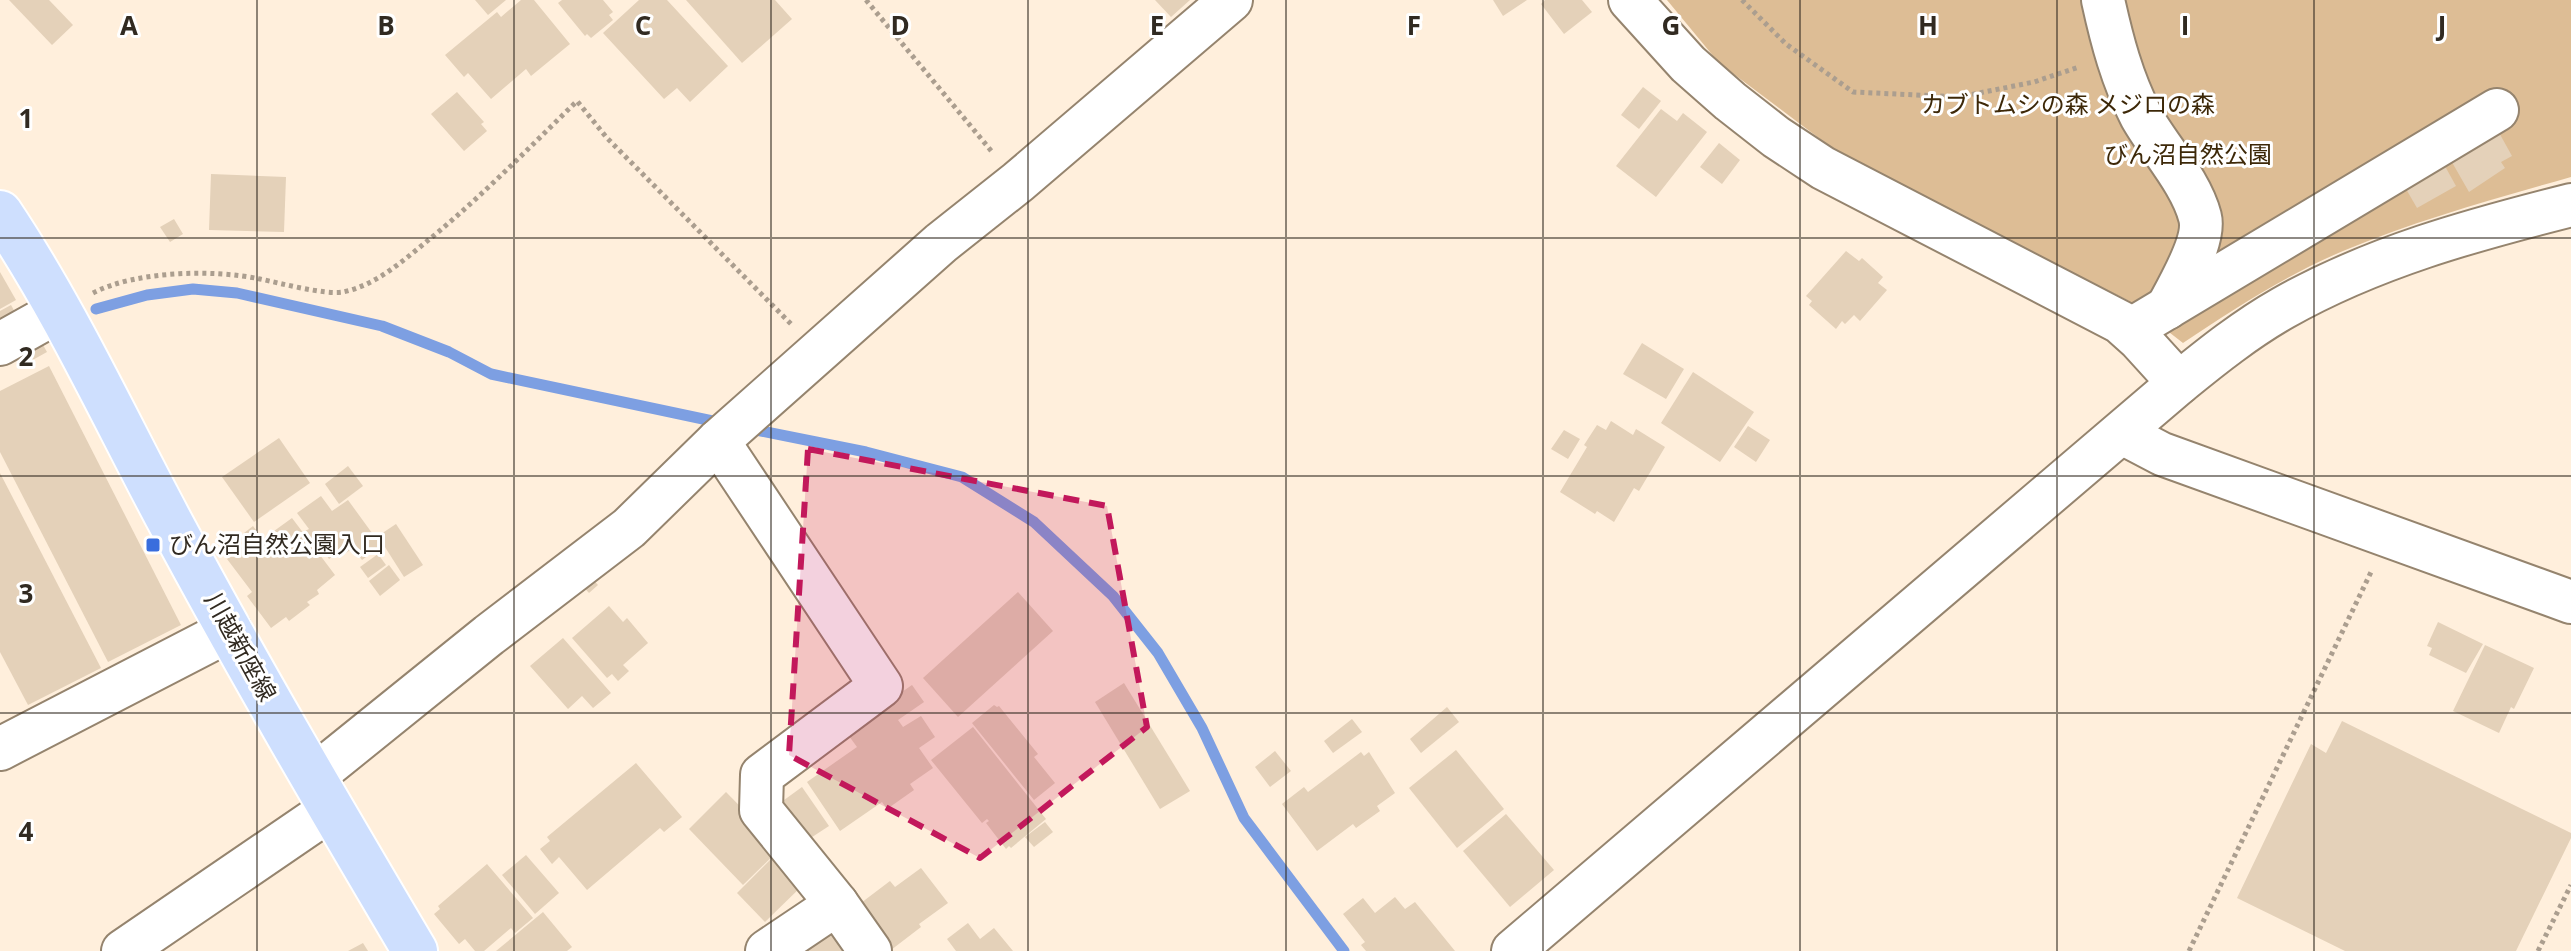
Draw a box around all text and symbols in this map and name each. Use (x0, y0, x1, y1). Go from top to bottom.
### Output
text: A (120, 7, 138, 43)
text: B (377, 7, 395, 43)
text: C (635, 7, 651, 43)
text: D (890, 7, 910, 43)
text: E (1150, 7, 1164, 43)
text: F (1407, 7, 1421, 43)
text: G (1662, 7, 1680, 43)
text: H (1918, 7, 1938, 43)
text: I (2181, 7, 2189, 43)
text: J (2436, 7, 2446, 43)
park label: カブトムシの森 メジロの森 (1921, 87, 2215, 120)
text: 1 (19, 100, 33, 136)
park label: びん沼自然公園 (2104, 137, 2272, 170)
text: 2 (19, 338, 34, 374)
place label: びん沼自然公園入口 (169, 527, 385, 560)
marker: びん沼自然公園入口 (144, 536, 162, 554)
text: 3 (19, 575, 33, 611)
street label: 川越新座線 (198, 586, 285, 707)
text: 4 (19, 813, 34, 849)

